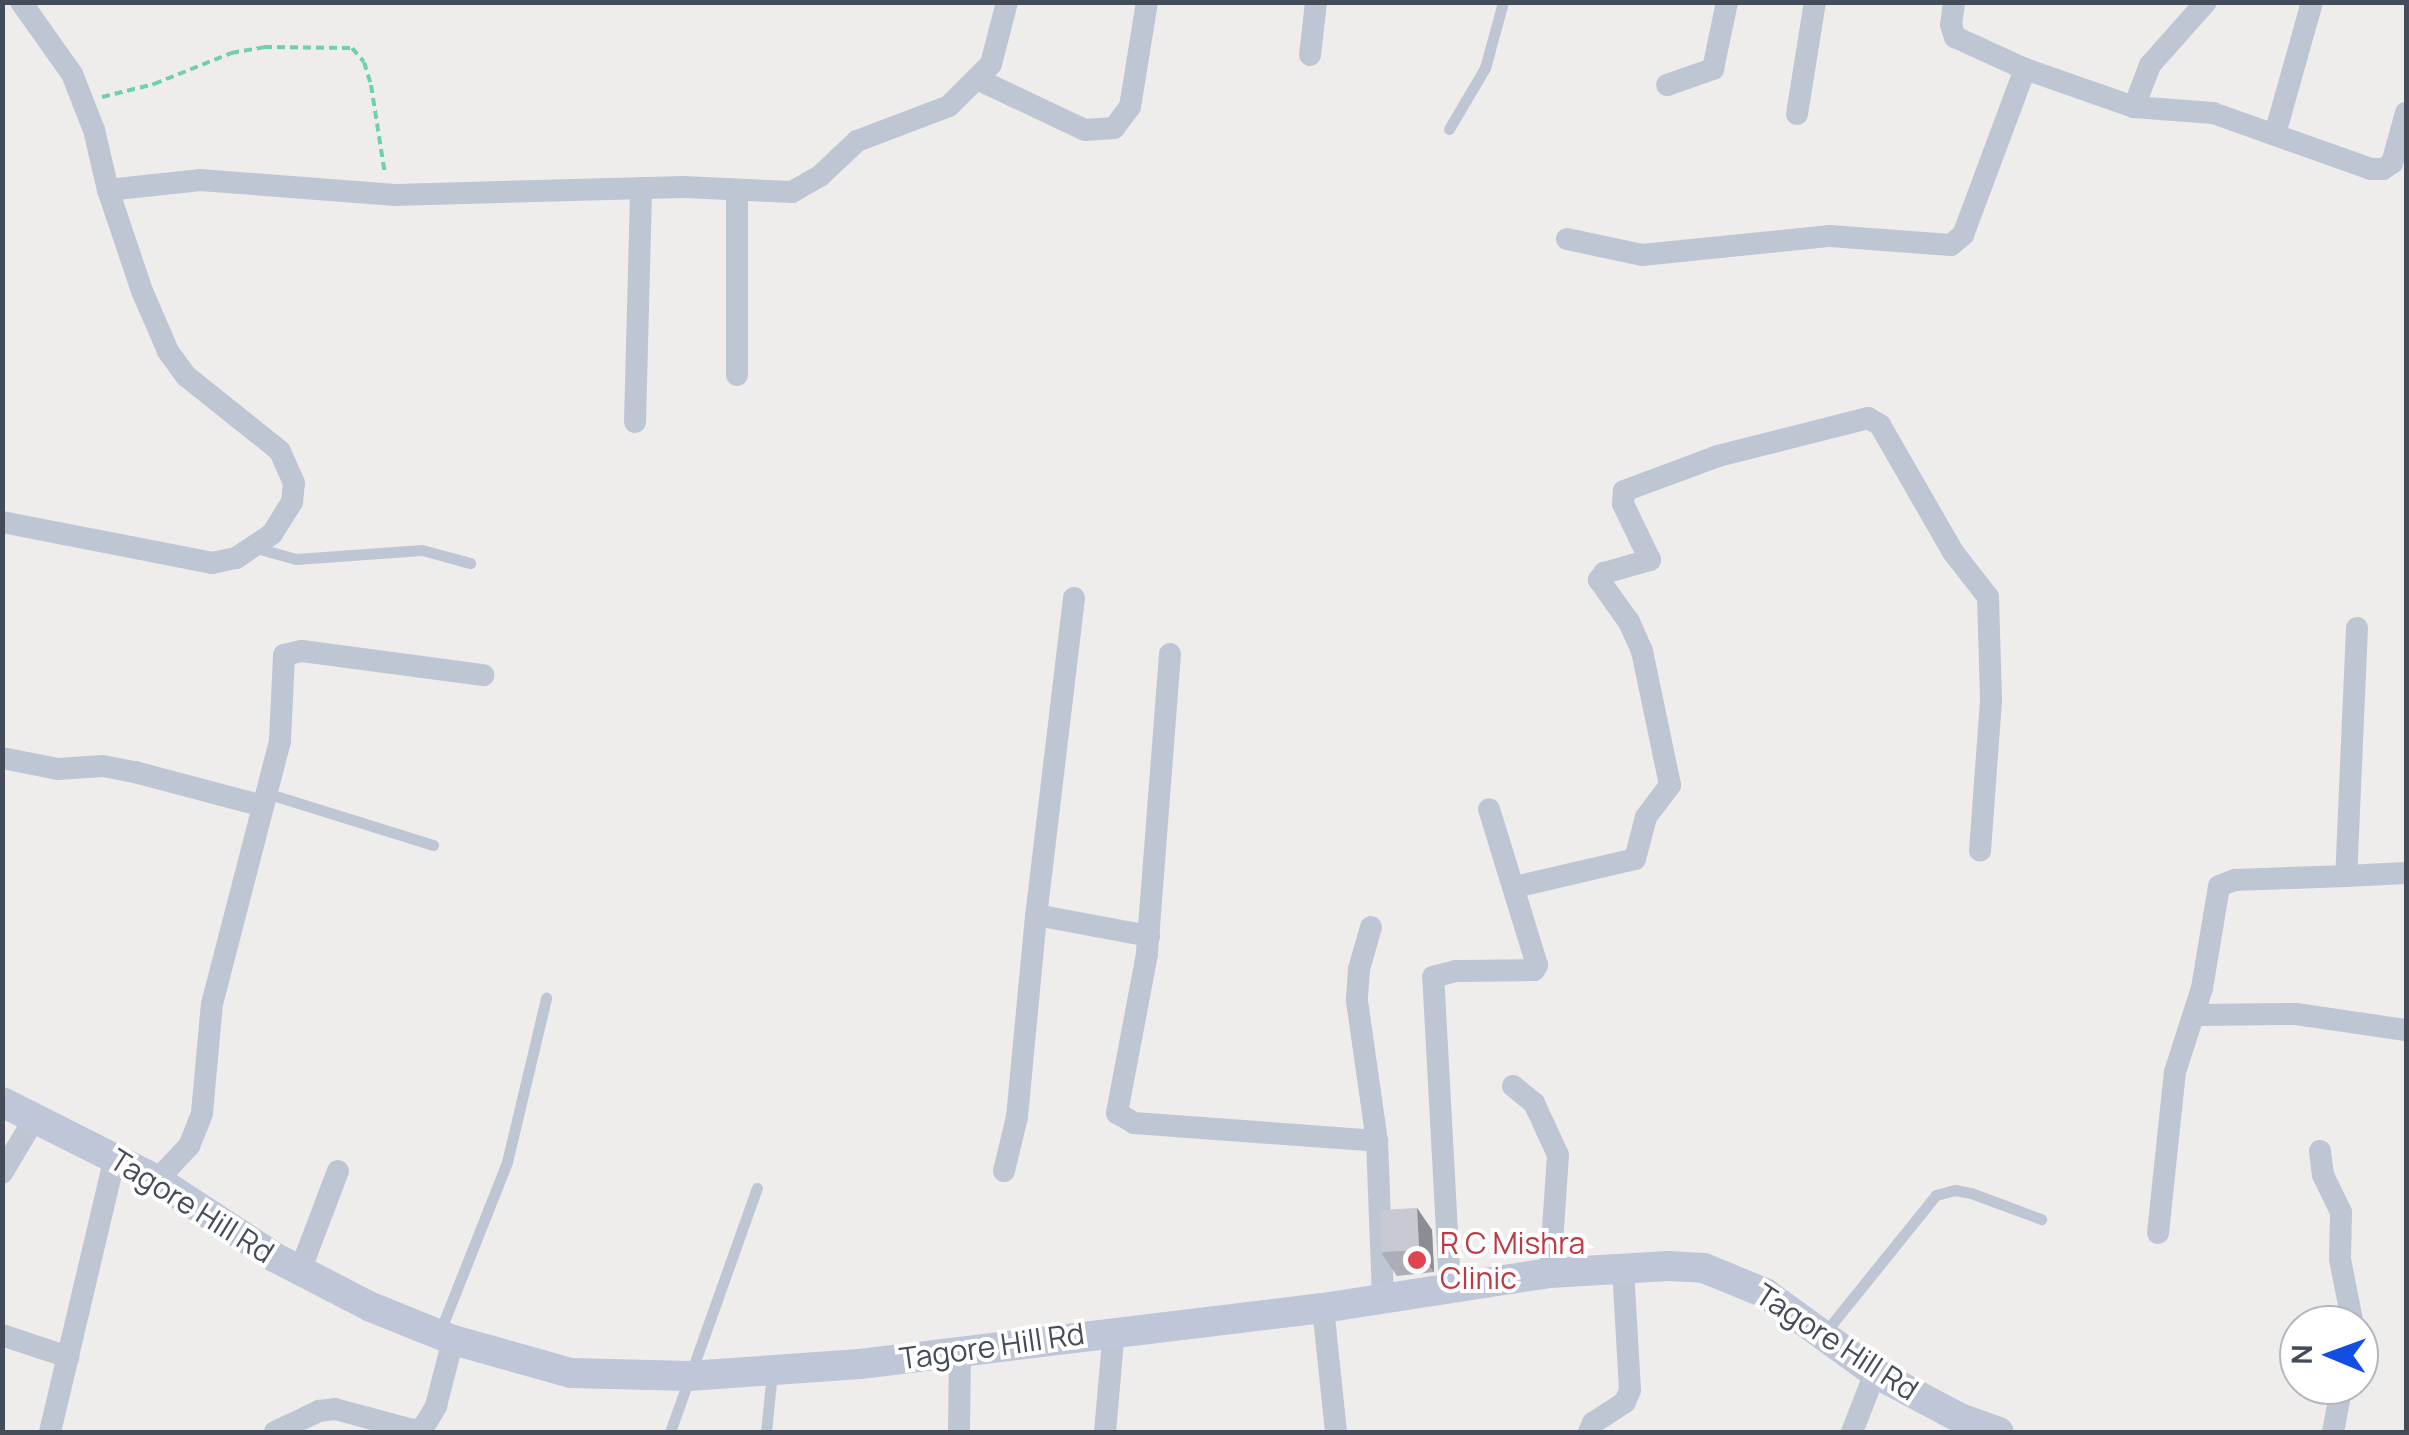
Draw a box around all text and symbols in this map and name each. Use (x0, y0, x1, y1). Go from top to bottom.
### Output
street label: Tagore Hill Rd (103, 1141, 281, 1271)
place label: R C Mishra Clinic (1440, 1225, 1585, 1296)
marker: R C Mishra Clinic (1404, 1247, 1430, 1273)
street label: Tagore Hill Rd (1749, 1276, 1925, 1408)
north arrow (2279, 1305, 2379, 1405)
street label: Tagore Hill Rd (897, 1315, 1087, 1377)
text: N (2282, 1344, 2320, 1365)

